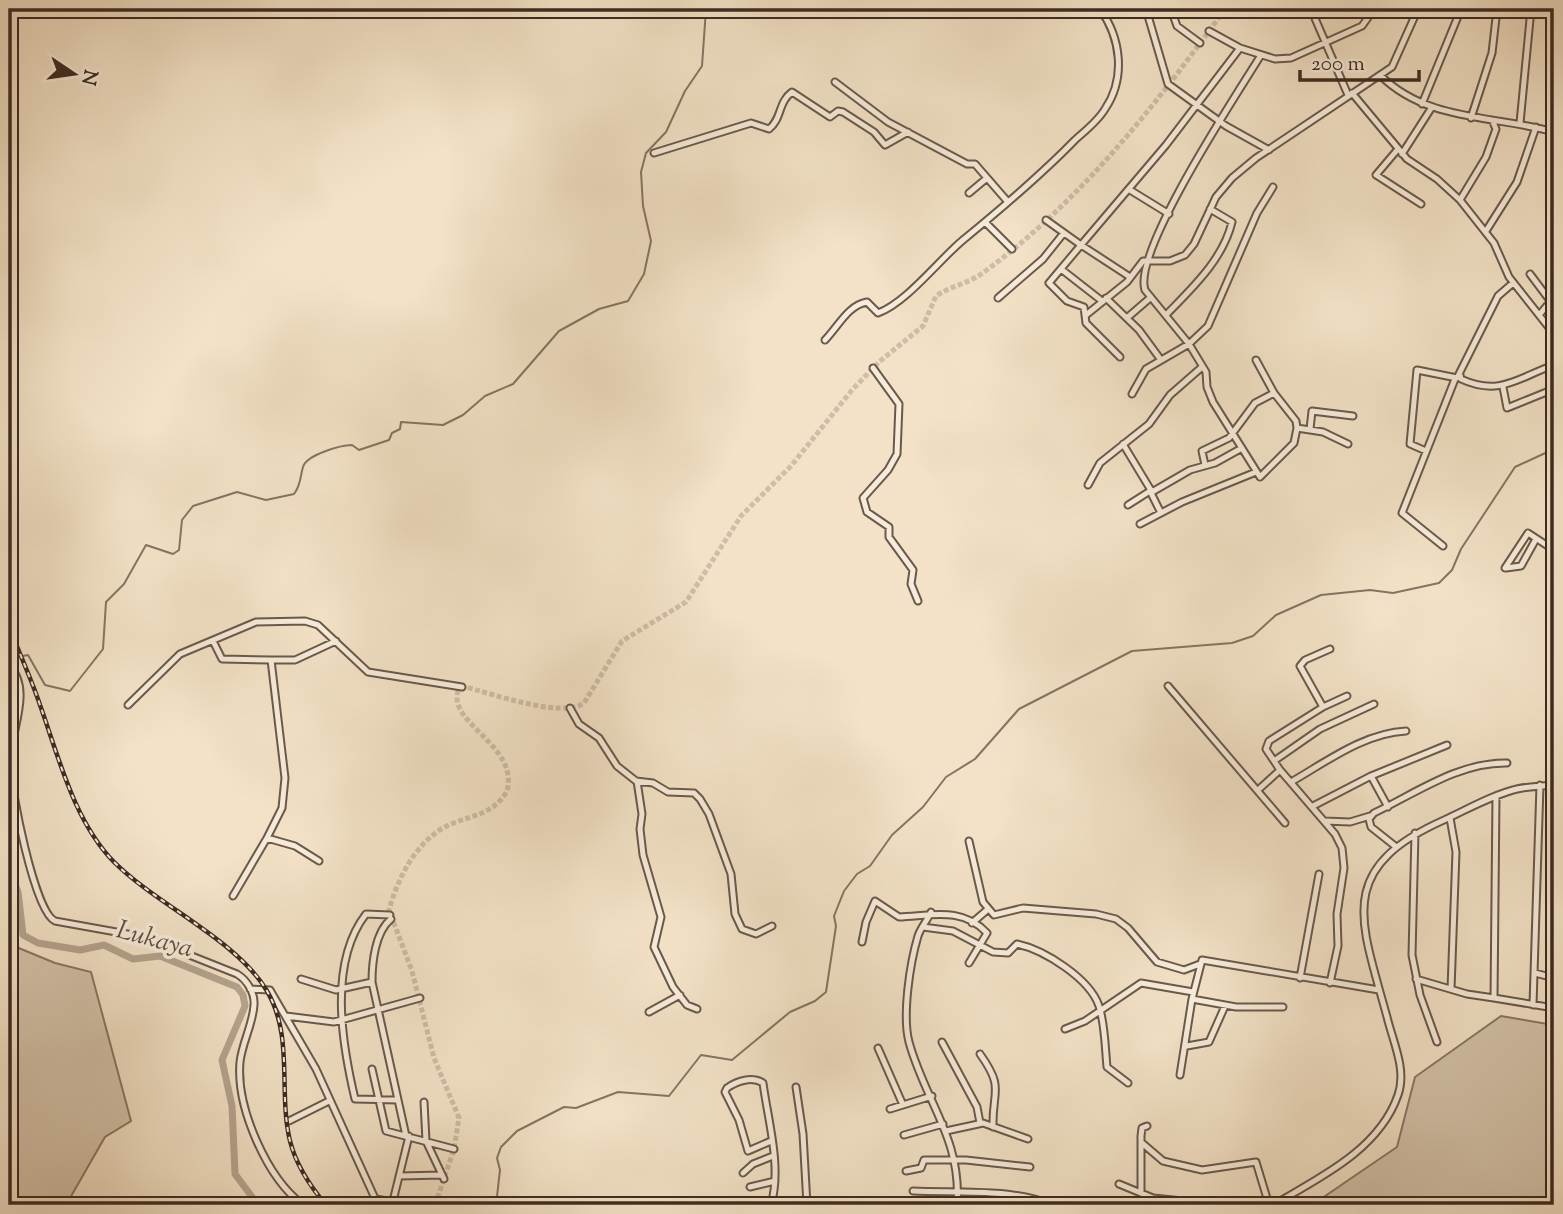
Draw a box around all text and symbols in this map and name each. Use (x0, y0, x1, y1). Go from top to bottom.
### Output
north arrow (38, 38, 108, 108)
scale bar (1300, 38, 1420, 82)
text: 200 m (1311, 50, 1365, 80)
text: N (73, 67, 103, 88)
water label: Lukaya (112, 912, 197, 968)

